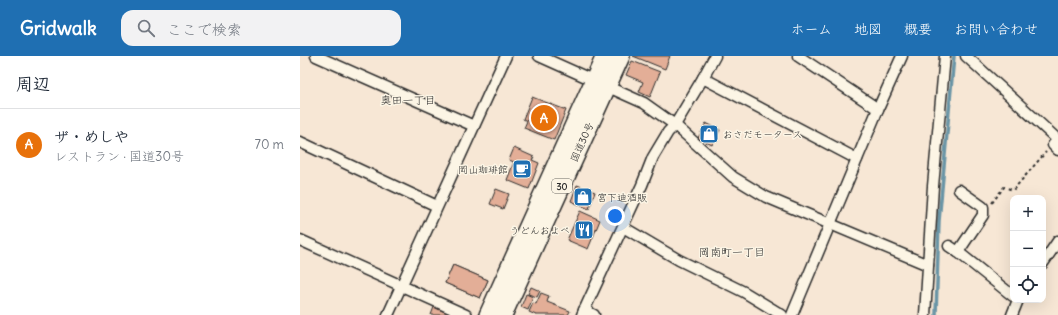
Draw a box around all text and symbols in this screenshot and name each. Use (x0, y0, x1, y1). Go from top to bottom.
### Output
search box (121, 10, 401, 46)
text: Gridwalk (20, 16, 97, 40)
icon: search (135, 17, 157, 39)
text: ここで検索 (167, 20, 242, 39)
text: ホーム (791, 20, 832, 38)
text: 地図 (854, 20, 882, 38)
text: 概要 (904, 20, 932, 38)
text: お問い合わせ (954, 20, 1038, 38)
text: 周辺 (16, 73, 50, 95)
district label: 奥田一丁目 (381, 93, 436, 107)
pin: A (531, 103, 557, 133)
street label: 国道30号 (567, 120, 597, 164)
shop icon: おさだモータース (698, 123, 720, 145)
text: ザ・めしや (54, 127, 129, 146)
place label: おさだモータース (723, 128, 802, 141)
text: A (25, 136, 33, 153)
text: 70 m (255, 136, 284, 153)
text: レストラン · 国道30号 (54, 148, 184, 165)
cafe icon: 岡山珈琲館 (511, 158, 533, 180)
place label: 岡山珈琲館 (458, 163, 508, 176)
road number: 30 (552, 179, 572, 193)
shop icon: 宮下迪酒販 (572, 186, 594, 208)
place label: 宮下迪酒販 (597, 191, 647, 204)
map controls (1010, 195, 1046, 303)
button: + (1010, 195, 1046, 231)
your location (605, 206, 625, 226)
restaurant icon: うどんおよべ (573, 219, 595, 241)
place label: うどんおよべ (510, 224, 570, 237)
button: − (1010, 231, 1046, 267)
district label: 岡南町一丁目 (699, 245, 765, 259)
button: locate (1010, 267, 1046, 303)

